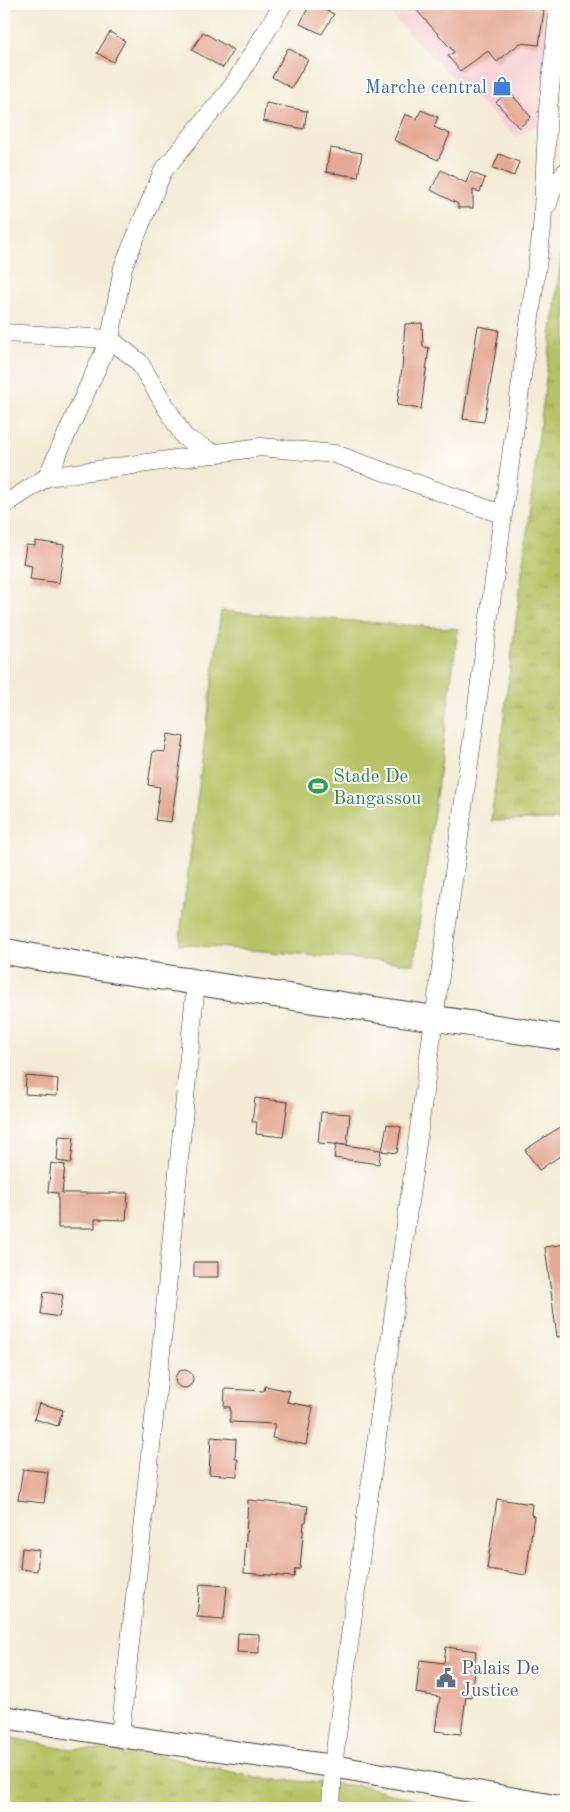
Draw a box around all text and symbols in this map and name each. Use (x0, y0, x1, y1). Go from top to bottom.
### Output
shop icon: Marche central (491, 75, 513, 97)
place label: Marche central (365, 79, 487, 98)
place label: Stade De Bangassou (333, 768, 421, 809)
sports icon: Stade De Bangassou (307, 775, 329, 797)
place label: Palais De Justice (461, 1660, 539, 1701)
public building icon: Palais De Justice (435, 1667, 457, 1689)

